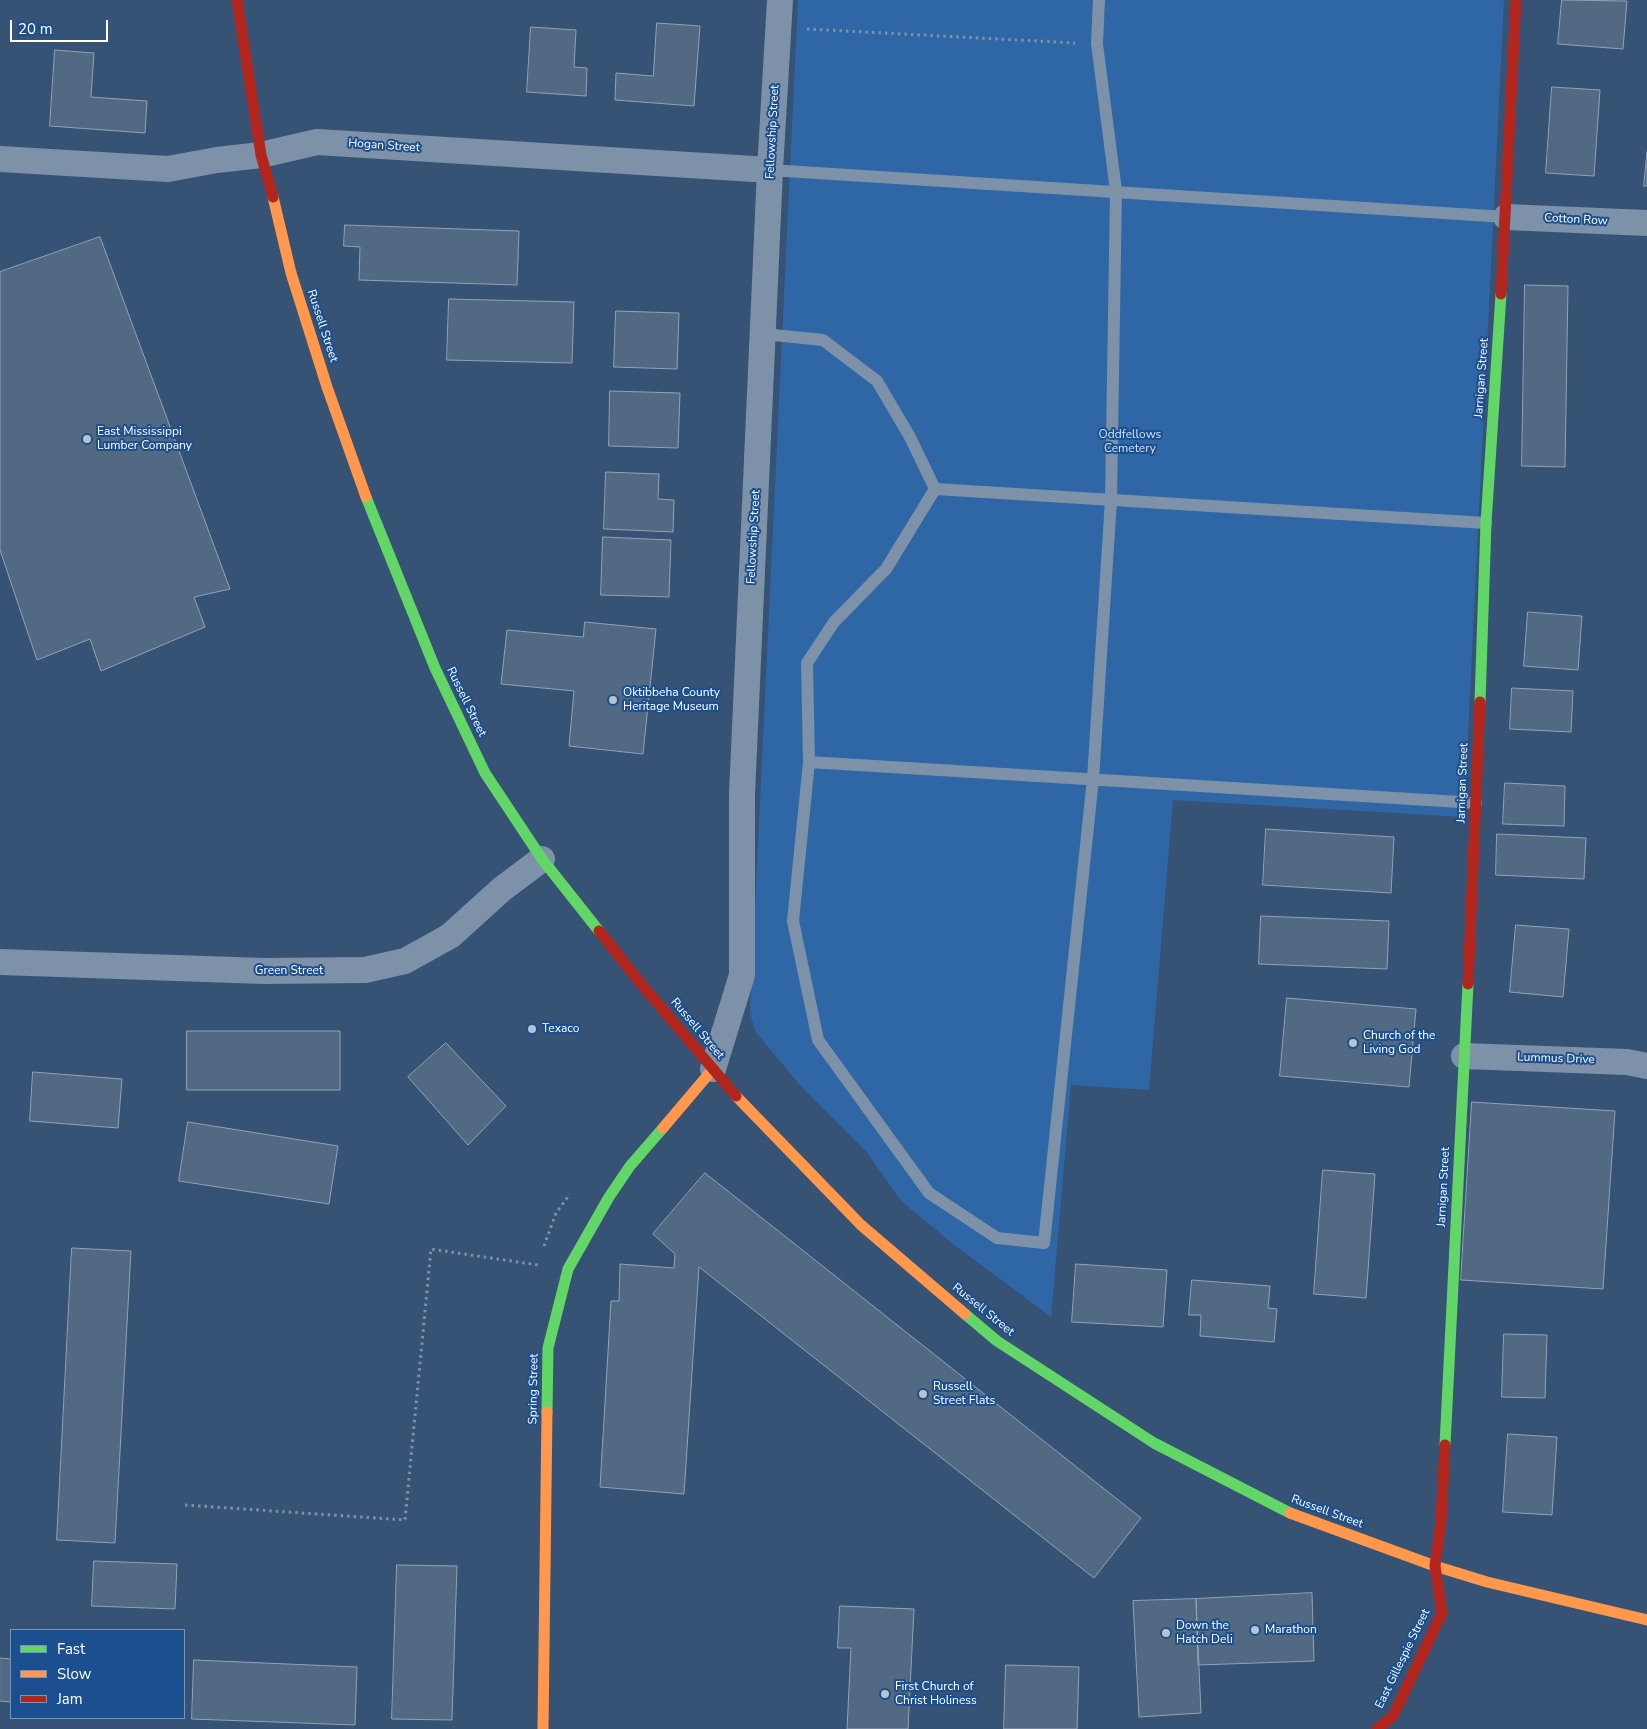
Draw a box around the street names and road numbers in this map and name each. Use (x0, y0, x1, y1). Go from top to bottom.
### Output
street label: Fellowship Street (763, 84, 783, 180)
street label: Hogan Street (348, 136, 420, 156)
street label: Cotton Row (1544, 211, 1608, 229)
street label: Russell Street (303, 288, 341, 364)
street label: Jarnigan Street (1472, 338, 1492, 418)
street label: Fellowship Street (744, 489, 764, 585)
street label: Russell Street (443, 665, 489, 739)
street label: Jarnigan Street (1454, 743, 1472, 823)
street label: Green Street (255, 964, 323, 978)
street label: Russell Street (667, 995, 727, 1063)
street label: Lummus Drive (1517, 1050, 1595, 1068)
street label: Jarnigan Street (1435, 1147, 1453, 1227)
street label: Russell Street (949, 1281, 1017, 1339)
street label: Spring Street (526, 1353, 542, 1425)
street label: Russell Street (1289, 1492, 1365, 1532)
street label: East Gillespie Street (1373, 1607, 1433, 1711)

